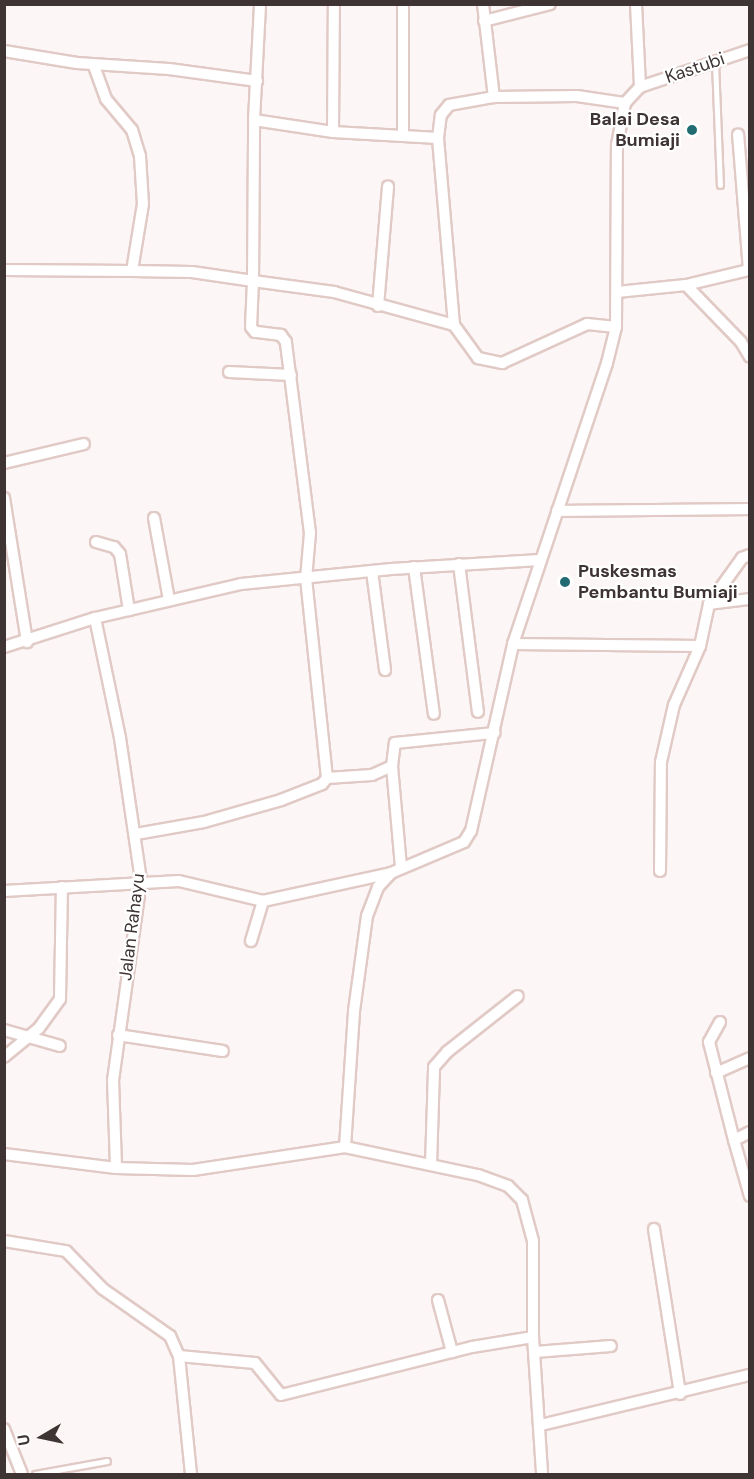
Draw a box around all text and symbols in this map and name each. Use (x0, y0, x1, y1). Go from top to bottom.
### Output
street label: Kastubi (662, 48, 728, 88)
place label: Balai Desa Bumiaji (590, 109, 680, 152)
marker: Balai Desa Bumiaji (685, 123, 699, 137)
place label: Puskesmas Pembantu Bumiaji (578, 561, 738, 604)
marker: Puskesmas Pembantu Bumiaji (556, 573, 574, 591)
street label: Jalan Rahayu (115, 872, 149, 982)
north arrow (12, 1407, 72, 1467)
text: U (12, 1433, 35, 1447)

